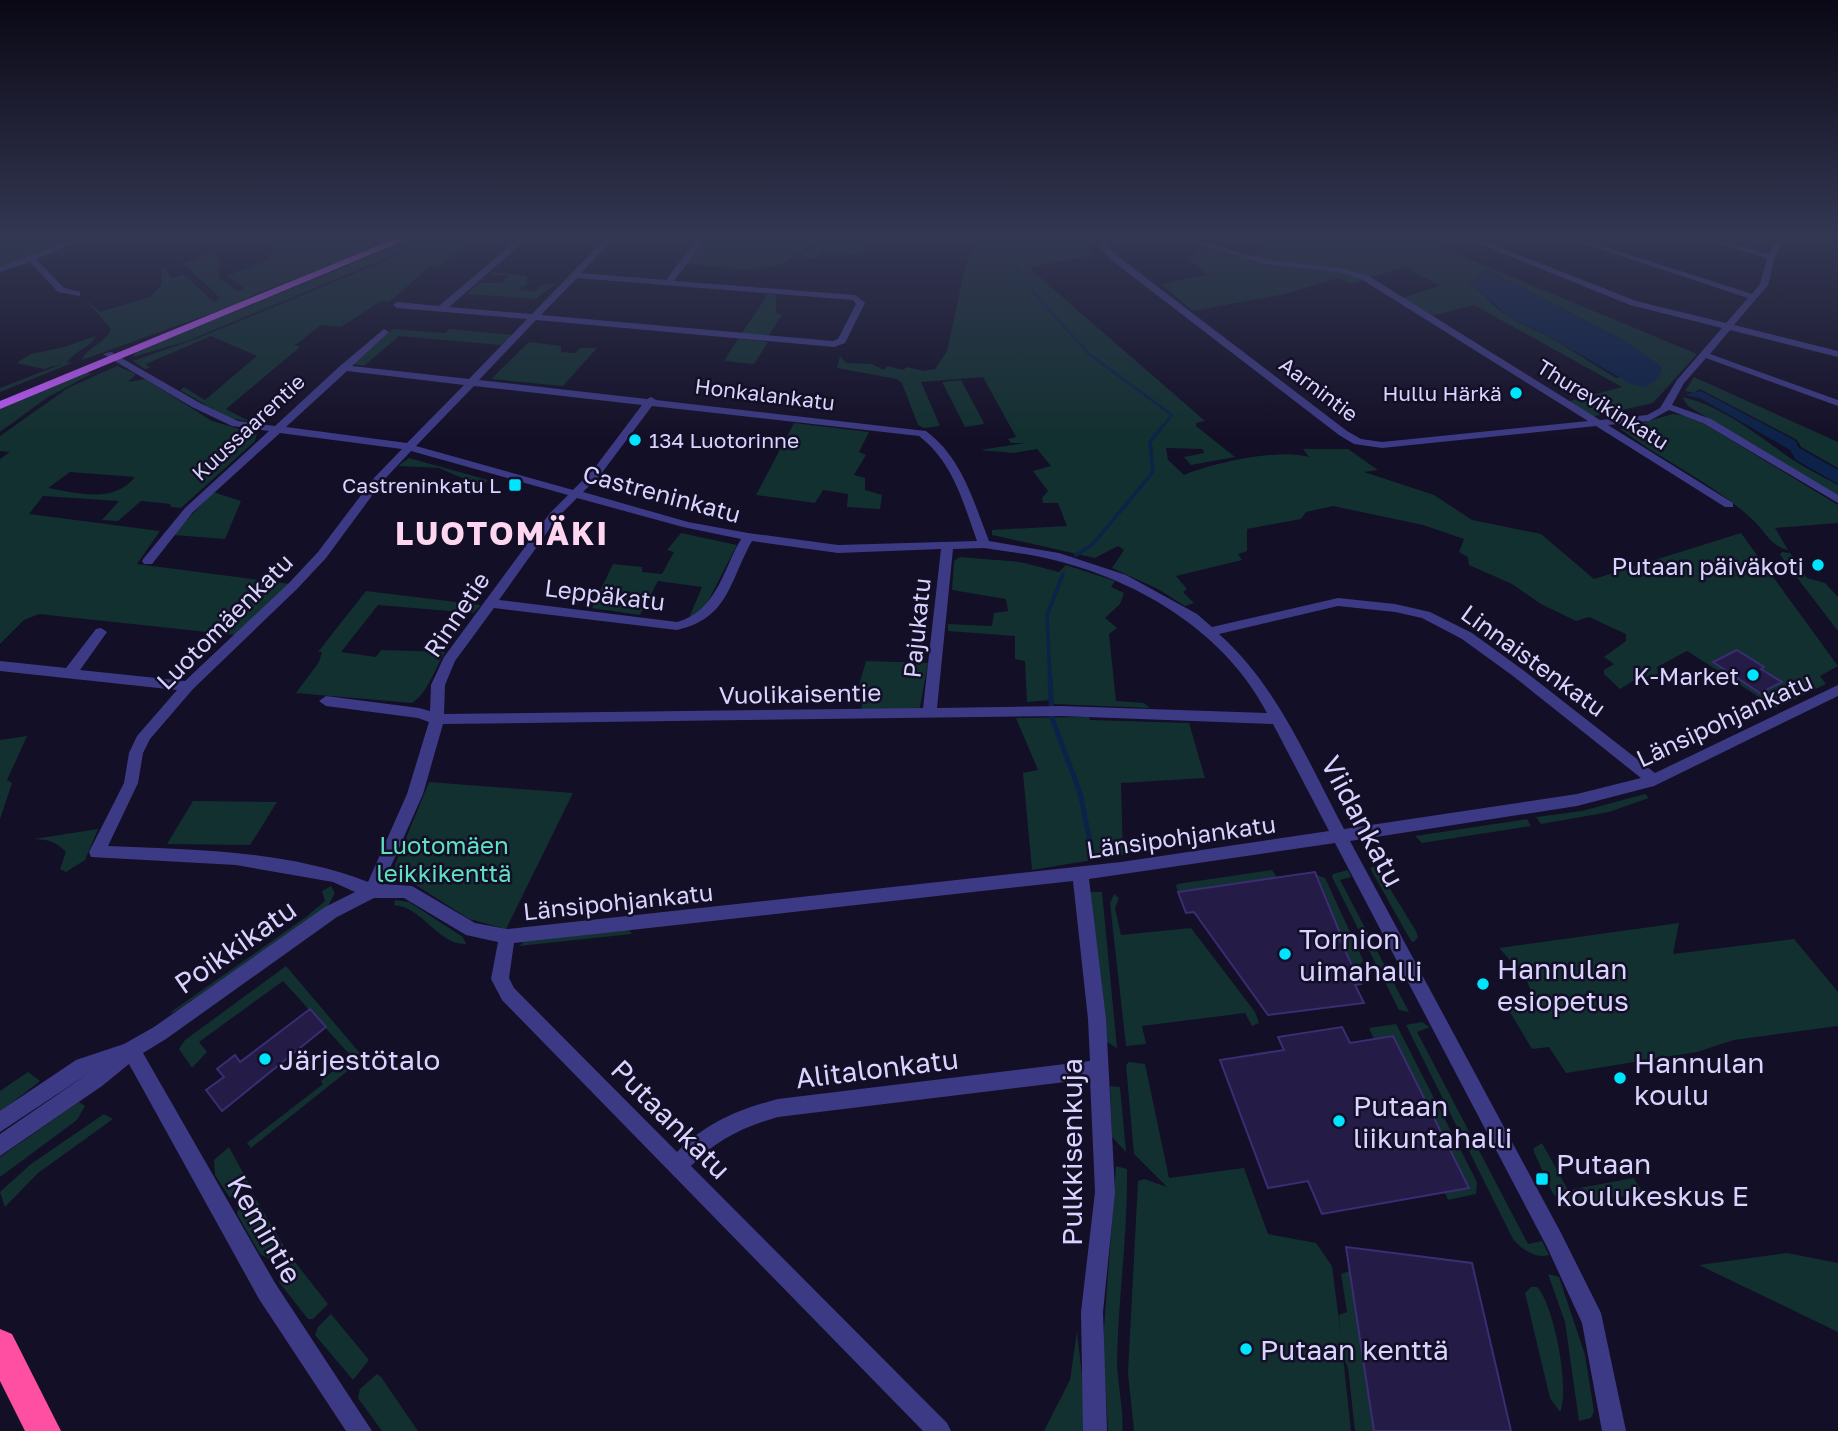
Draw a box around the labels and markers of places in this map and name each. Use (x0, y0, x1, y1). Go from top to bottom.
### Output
place label: Hullu Härkä (1382, 380, 1502, 406)
marker: Hullu Härkä (1508, 385, 1524, 401)
place label: 134 Luotorinne (649, 427, 799, 453)
marker: 134 Luotorinne (627, 432, 643, 448)
place label: Castreninkatu L (342, 472, 501, 498)
marker: Castreninkatu L (507, 477, 523, 493)
place label: Putaan päiväkoti (1611, 551, 1804, 580)
marker: Putaan päiväkoti (1810, 557, 1826, 573)
place label: K-Market (1633, 661, 1739, 690)
marker: K-Market (1745, 667, 1761, 683)
place label: Tornion uimahalli (1299, 922, 1423, 987)
marker: Tornion uimahalli (1277, 946, 1293, 962)
place label: Hannulan esiopetus (1497, 952, 1629, 1017)
marker: Hannulan esiopetus (1475, 976, 1491, 992)
place label: Järjestötalo (279, 1043, 440, 1076)
place label: Hannulan koulu (1634, 1046, 1764, 1111)
marker: Järjestötalo (257, 1051, 273, 1067)
marker: Hannulan koulu (1612, 1070, 1628, 1086)
place label: Putaan liikuntahalli (1353, 1089, 1512, 1154)
marker: Putaan liikuntahalli (1331, 1113, 1347, 1129)
place label: Putaan koulukeskus E (1556, 1147, 1749, 1212)
marker: Putaan koulukeskus E (1534, 1171, 1550, 1187)
place label: Putaan kenttä (1260, 1333, 1449, 1366)
marker: Putaan kenttä (1238, 1341, 1254, 1357)

